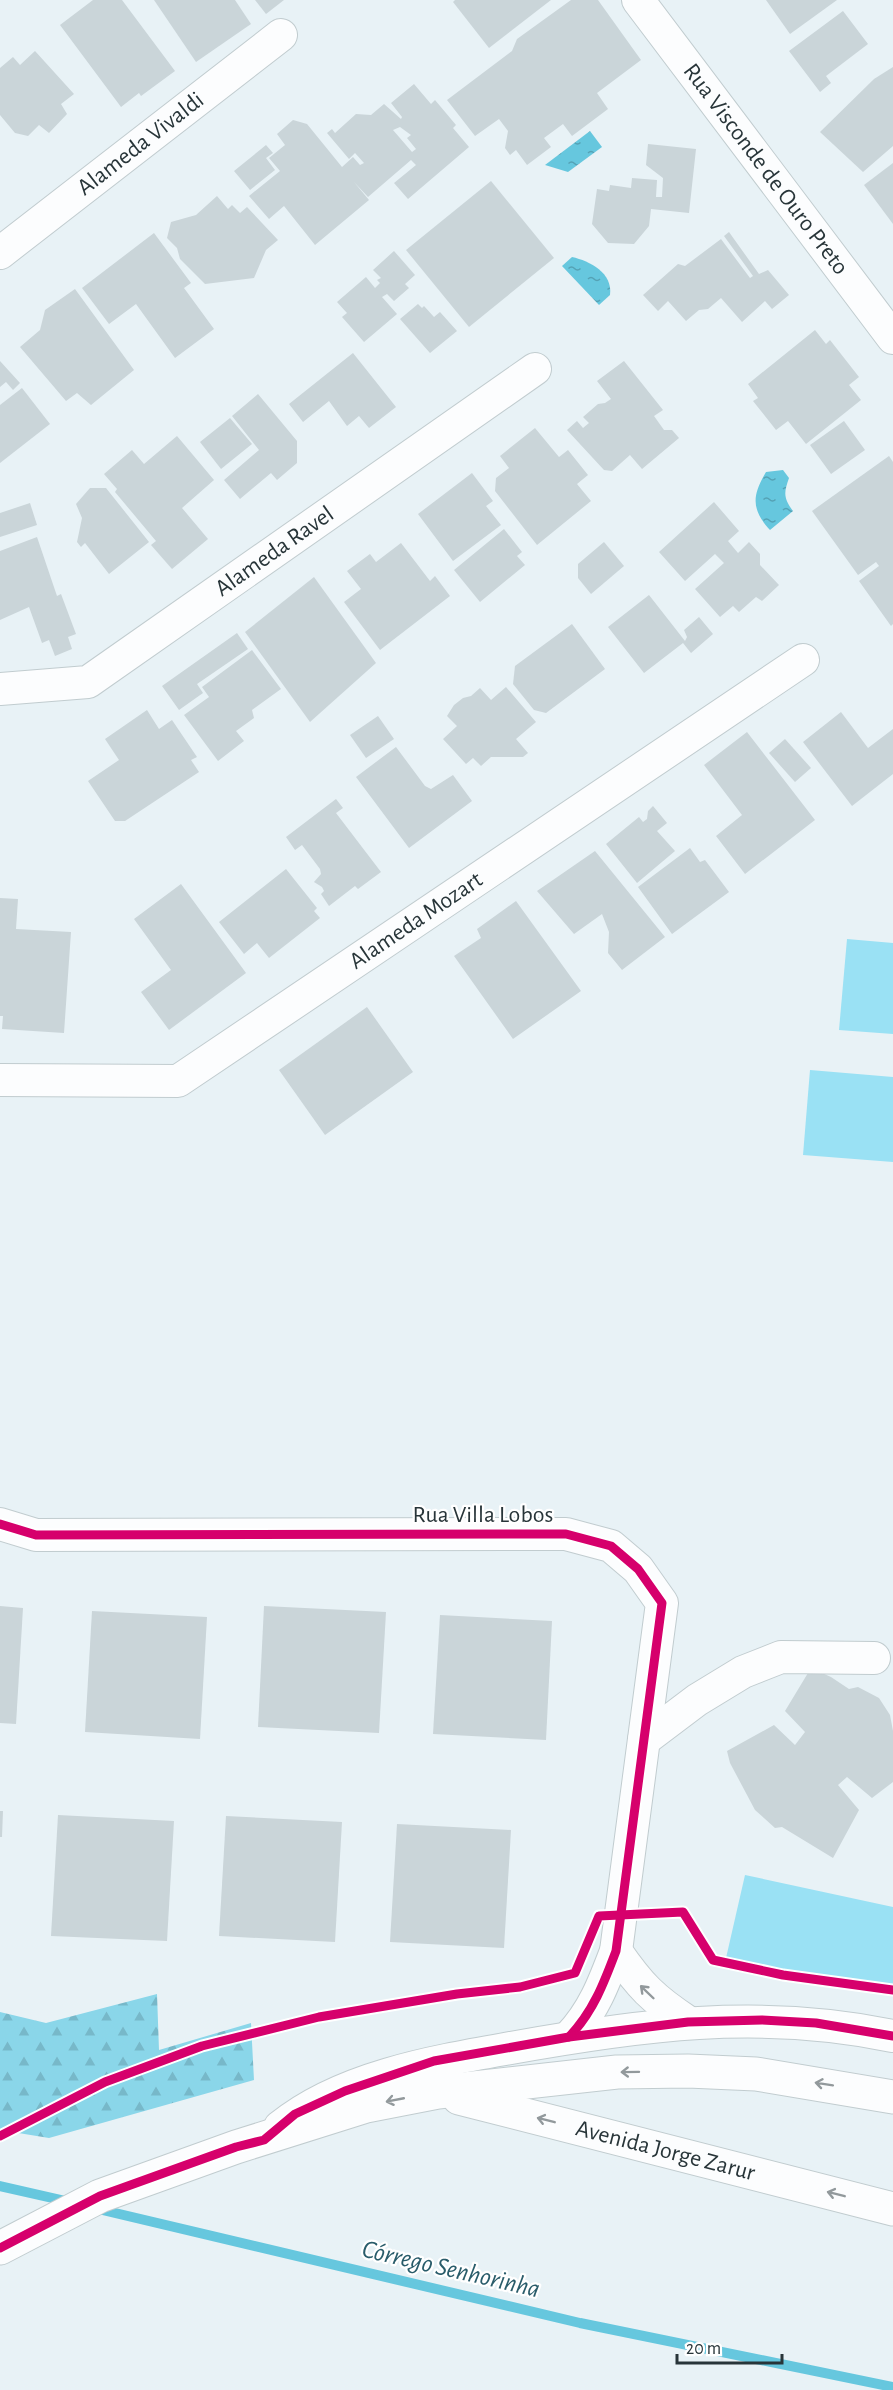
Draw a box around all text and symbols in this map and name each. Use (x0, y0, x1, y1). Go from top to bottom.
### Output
street label: Rua Visconde de Ouro Preto (679, 59, 853, 279)
street label: Alameda Vivaldi (73, 88, 208, 200)
street label: Alameda Ravel (211, 502, 338, 601)
street label: Alameda Mozart (345, 867, 487, 974)
street label: Rua Villa Lobos (413, 1503, 553, 1527)
one-way arrow (640, 1985, 655, 1999)
one-way arrow (621, 2066, 641, 2078)
one-way arrow (815, 2079, 835, 2090)
one-way arrow (386, 2095, 405, 2106)
one-way arrow (536, 2114, 555, 2125)
street label: Avenida Jorge Zarur (573, 2116, 758, 2185)
one-way arrow (827, 2188, 846, 2200)
water label: Córrego Senhorinha (360, 2236, 542, 2302)
scale bar (677, 2327, 782, 2365)
text: 20 m (686, 2340, 721, 2358)

